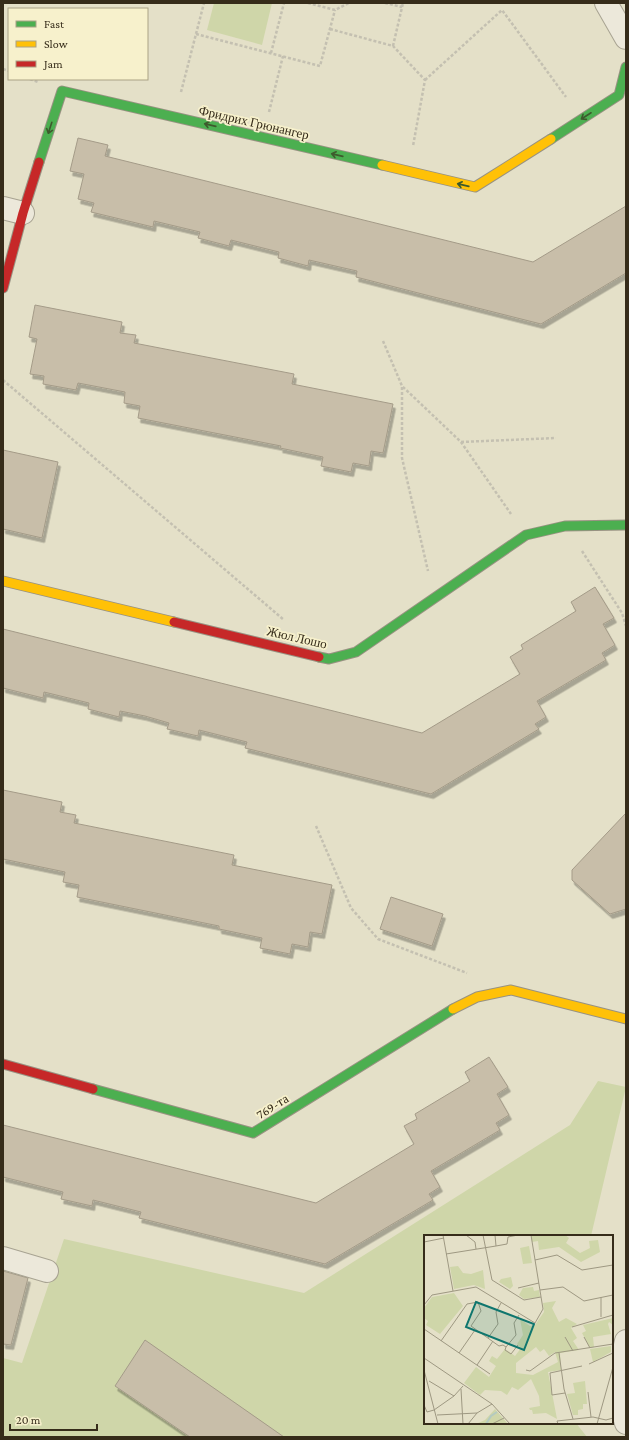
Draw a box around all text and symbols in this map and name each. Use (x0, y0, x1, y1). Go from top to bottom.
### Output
legend (8, 8, 148, 80)
text: Fast (44, 17, 65, 31)
text: Slow (44, 37, 68, 51)
text: Jam (43, 57, 63, 71)
street label: Фридрих Грюнангер (197, 102, 311, 142)
one-way arrow (580, 112, 592, 120)
one-way arrow (46, 121, 53, 134)
one-way arrow (204, 121, 217, 129)
one-way arrow (331, 151, 344, 159)
one-way arrow (457, 180, 470, 188)
street label: Жюл Лошо (265, 623, 329, 652)
street label: 769-та (253, 1091, 291, 1122)
inset map (424, 1235, 613, 1424)
scale bar (10, 1406, 97, 1432)
text: 20 m (16, 1413, 41, 1427)

